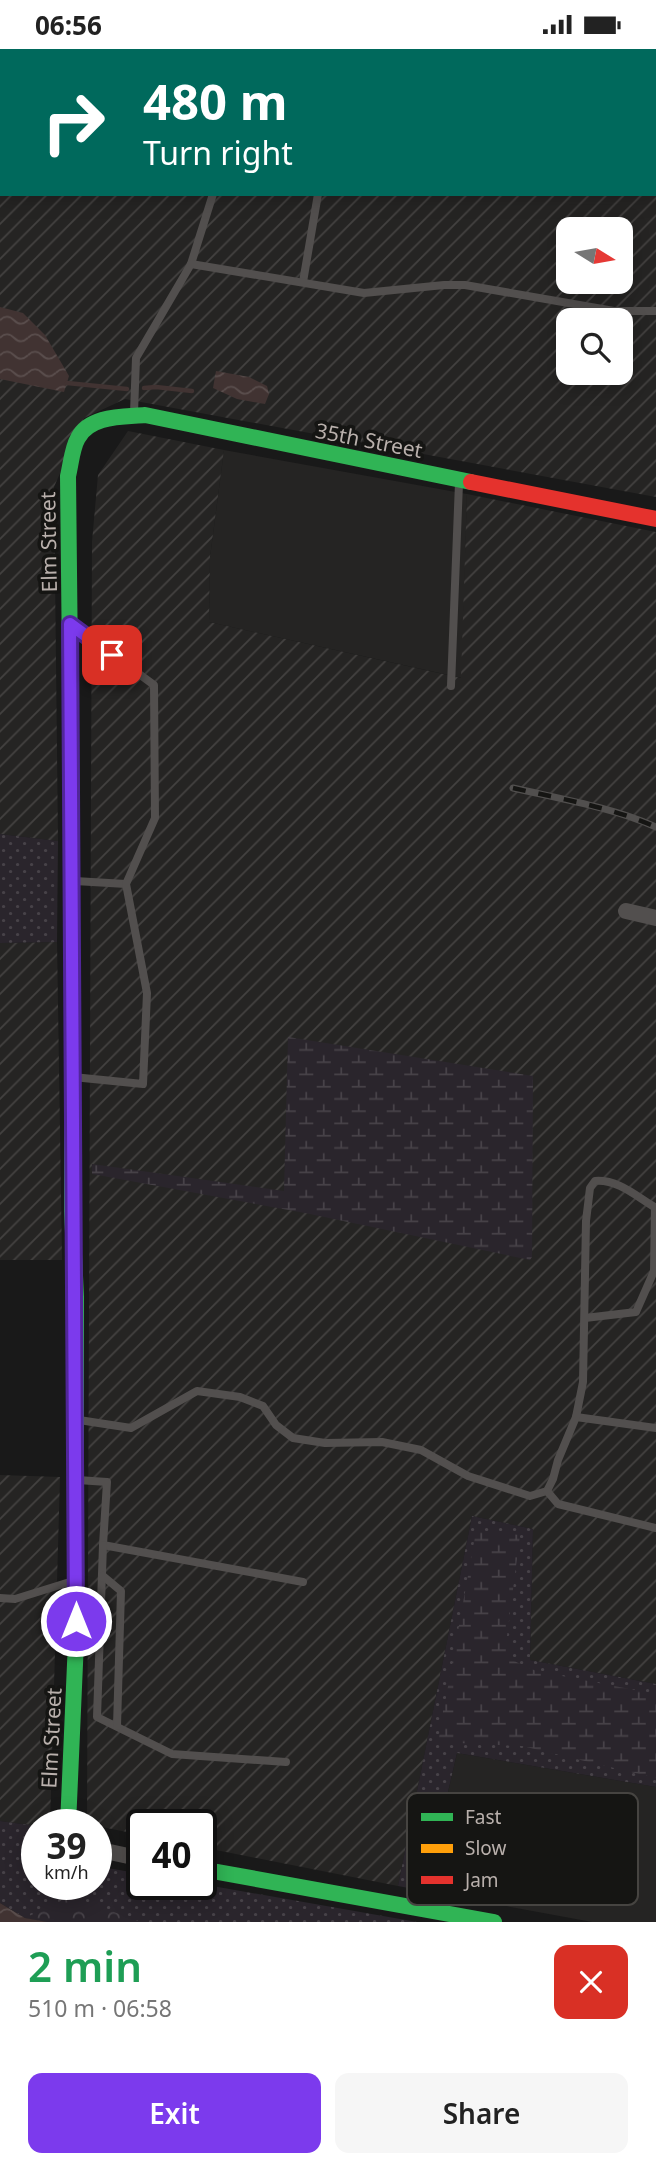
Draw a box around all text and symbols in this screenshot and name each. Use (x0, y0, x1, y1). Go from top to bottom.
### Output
text: 06:56 (35, 7, 102, 43)
text: 480 m (143, 68, 288, 134)
icon: right (28, 77, 119, 168)
text: Turn right (143, 131, 293, 174)
north arrow (556, 217, 634, 294)
map controls (556, 217, 633, 385)
button: search (556, 308, 633, 385)
street label: 35th Street (313, 416, 425, 464)
street label: Elm Street (33, 491, 63, 593)
pin (82, 625, 142, 685)
icon: arrive (93, 636, 131, 674)
position arrow (39, 1584, 113, 1658)
street label: Elm Street (34, 1687, 68, 1789)
legend (407, 1793, 638, 1905)
text: Fast (465, 1804, 502, 1830)
speed limit sign: 40 (126, 1809, 217, 1900)
text: 39 (46, 1822, 87, 1869)
text: Slow (465, 1835, 506, 1861)
text: km/h (44, 1860, 89, 1884)
text: Jam (463, 1867, 499, 1893)
text: 2 min (28, 1937, 142, 1994)
button: close (554, 1945, 628, 2019)
text: 510 m · 06:58 (28, 1992, 172, 2024)
button: Exit (28, 2073, 321, 2153)
button: Share (335, 2073, 628, 2153)

